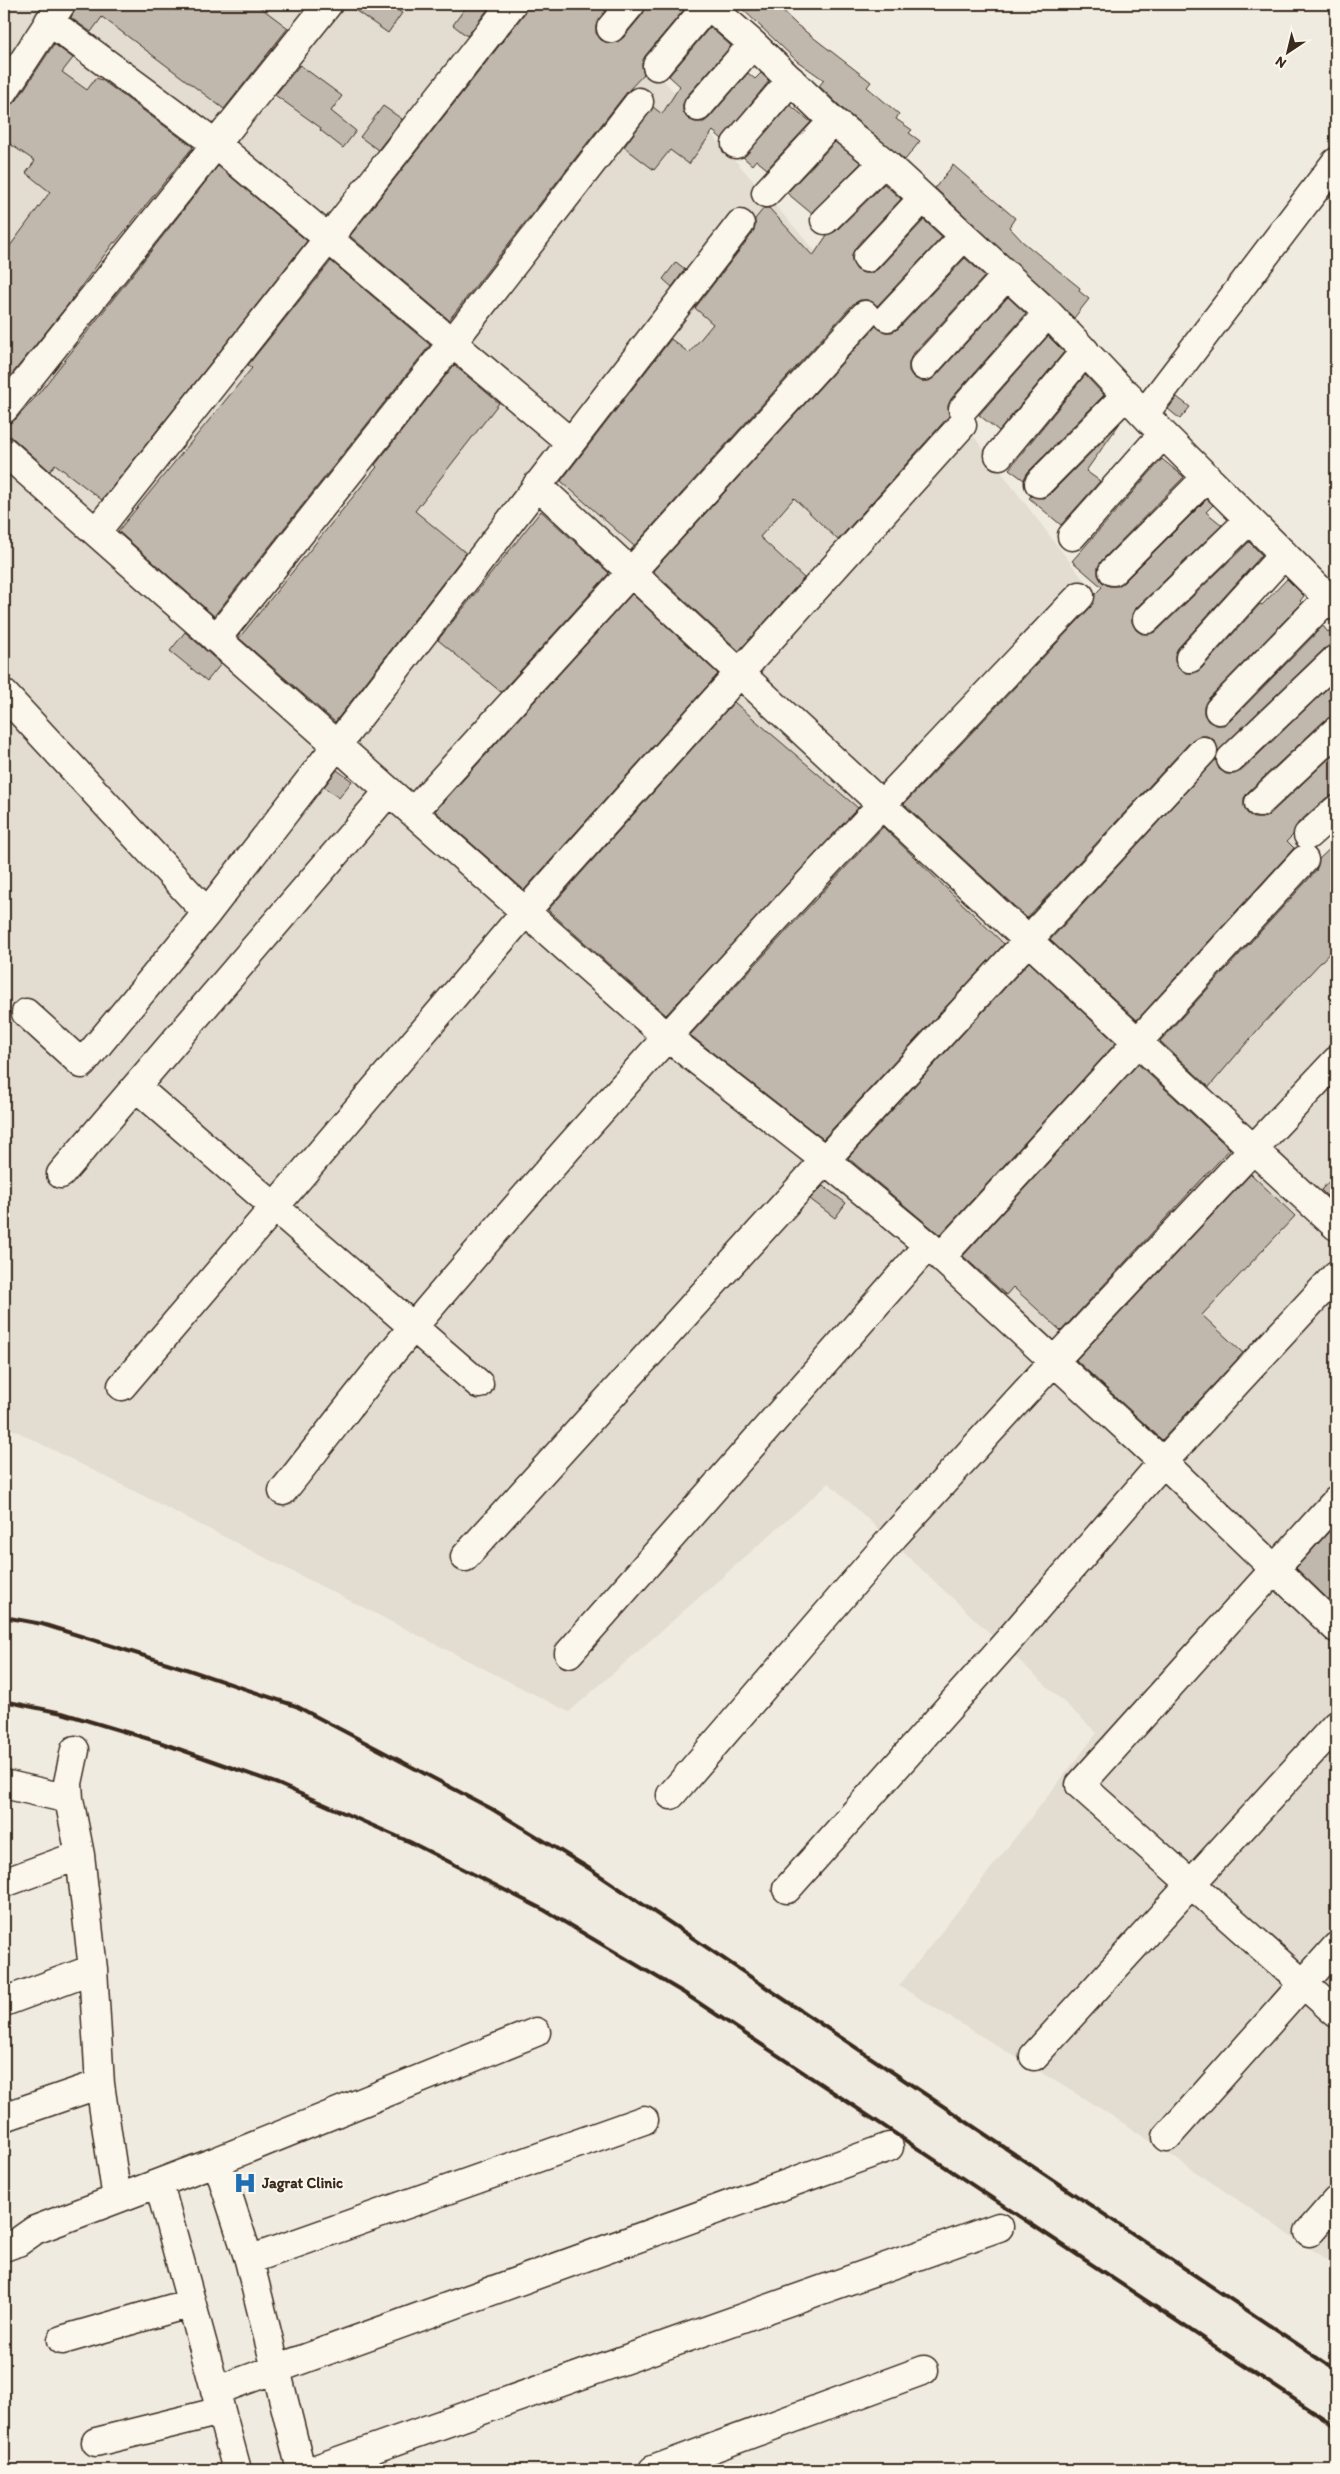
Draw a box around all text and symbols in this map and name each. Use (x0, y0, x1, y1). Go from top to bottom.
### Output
north arrow (1262, 28, 1312, 78)
text: N (1272, 53, 1290, 72)
hospital icon: Jagrat Clinic (232, 2170, 258, 2196)
place label: Jagrat Clinic (261, 2174, 343, 2193)

